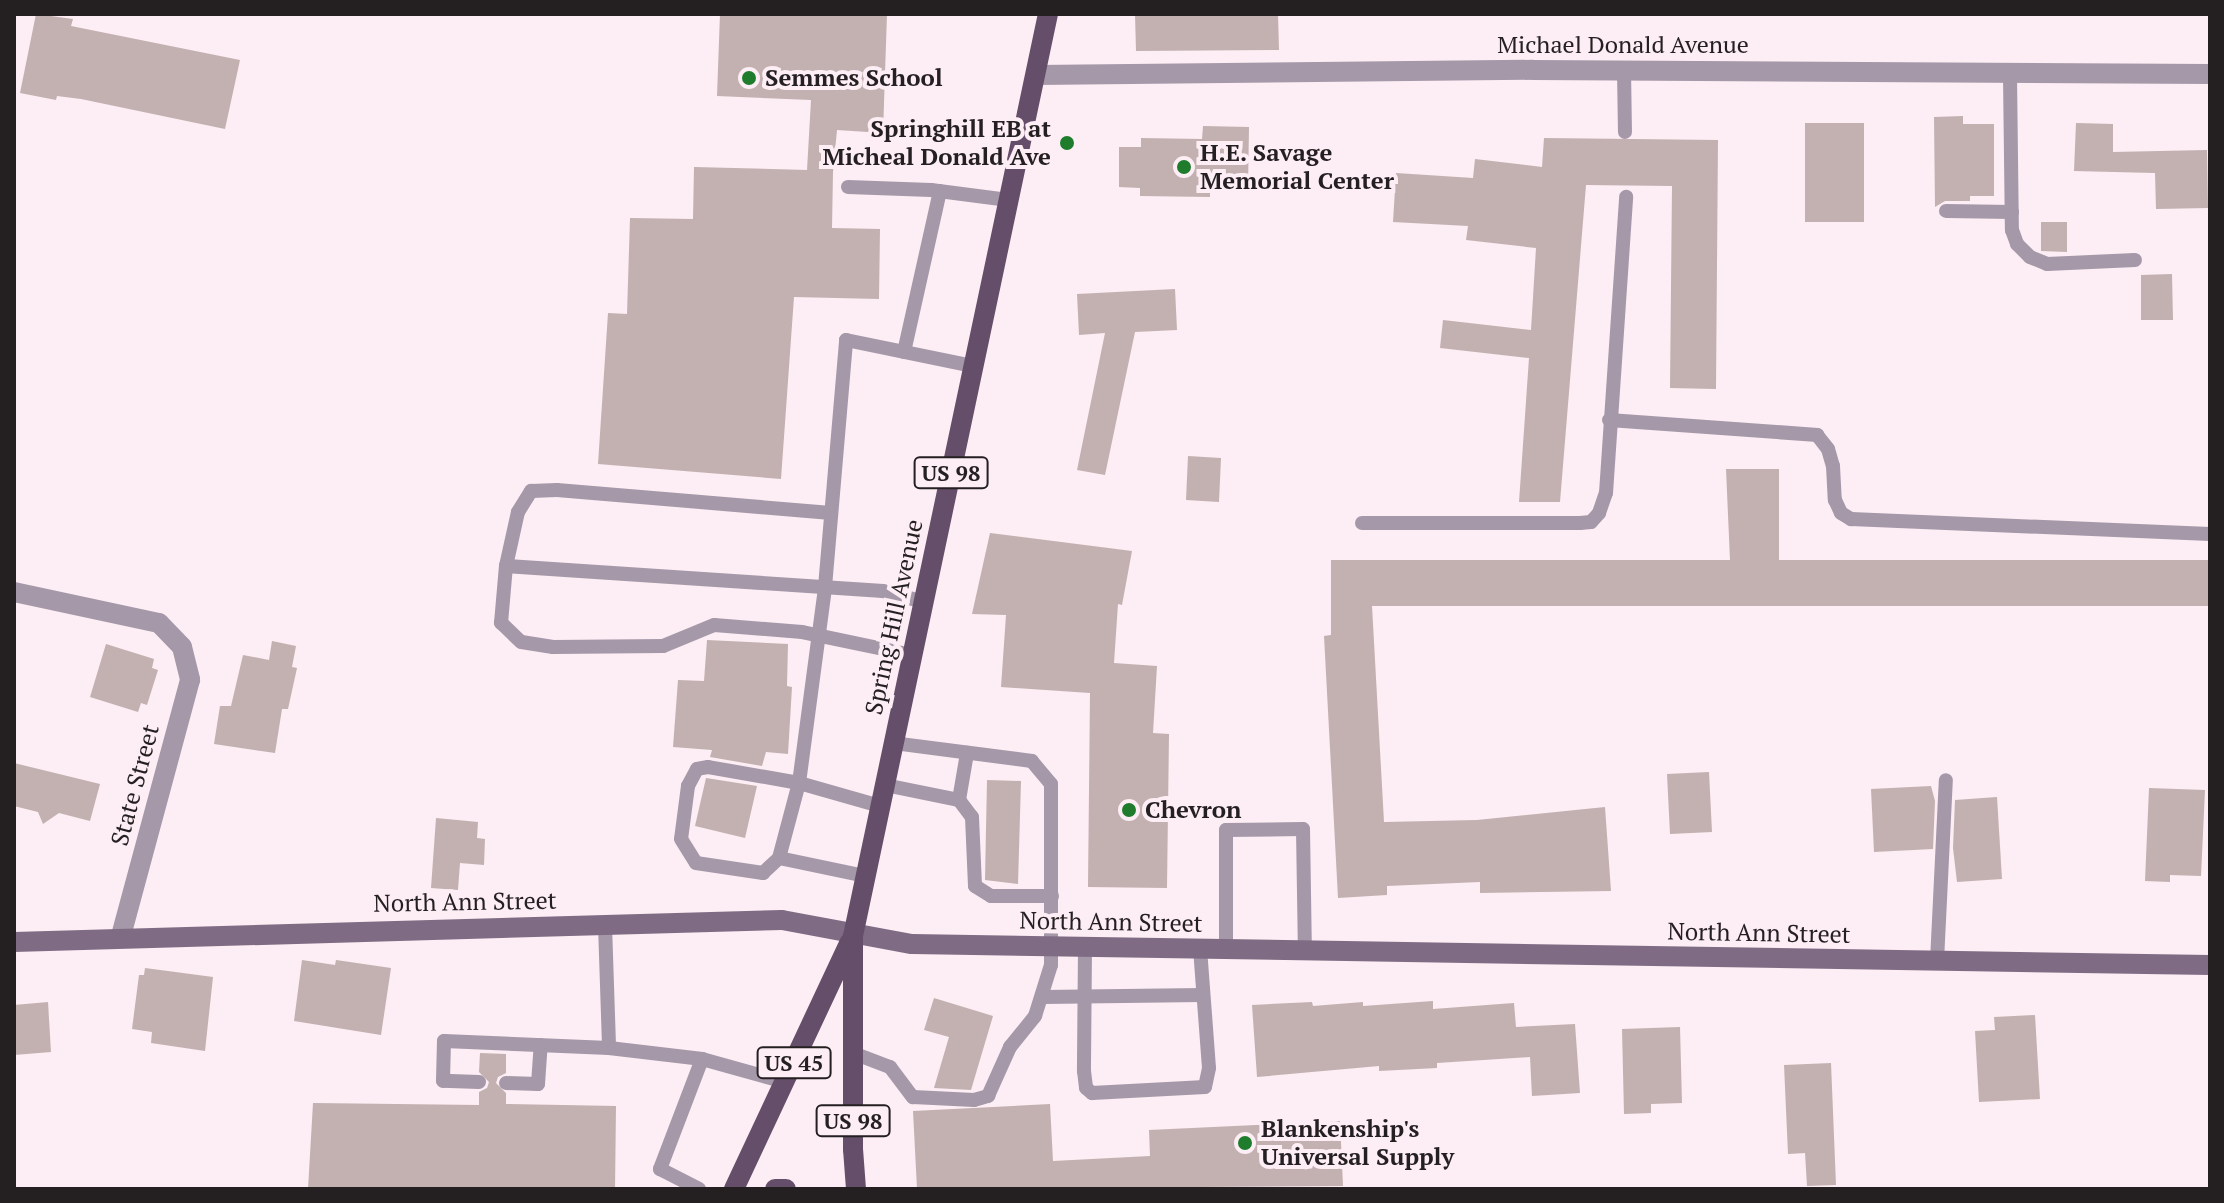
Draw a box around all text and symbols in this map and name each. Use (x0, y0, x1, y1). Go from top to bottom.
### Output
street label: Michael Donald Avenue (1497, 31, 1749, 59)
place label: Semmes School (765, 64, 943, 92)
marker: Semmes School (740, 69, 758, 87)
place label: Springhill EB at Micheal Donald Ave (822, 115, 1051, 171)
marker: Springhill EB at Micheal Donald Ave (1058, 134, 1076, 152)
place label: H.E. Savage Memorial Center (1200, 139, 1394, 195)
marker: H.E. Savage Memorial Center (1175, 158, 1193, 176)
road number: US 98 (913, 455, 989, 491)
street label: Spring Hill Avenue (859, 517, 929, 717)
street label: State Street (105, 721, 165, 849)
place label: Chevron (1145, 796, 1241, 824)
marker: Chevron (1120, 801, 1138, 819)
street label: North Ann Street (373, 886, 557, 918)
street label: North Ann Street (1019, 906, 1203, 938)
street label: North Ann Street (1667, 917, 1851, 949)
road number: US 45 (756, 1045, 832, 1081)
road number: US 98 (815, 1103, 891, 1139)
place label: Blankenship's Universal Supply (1261, 1115, 1454, 1171)
marker: Blankenship's Universal Supply (1236, 1134, 1254, 1152)

